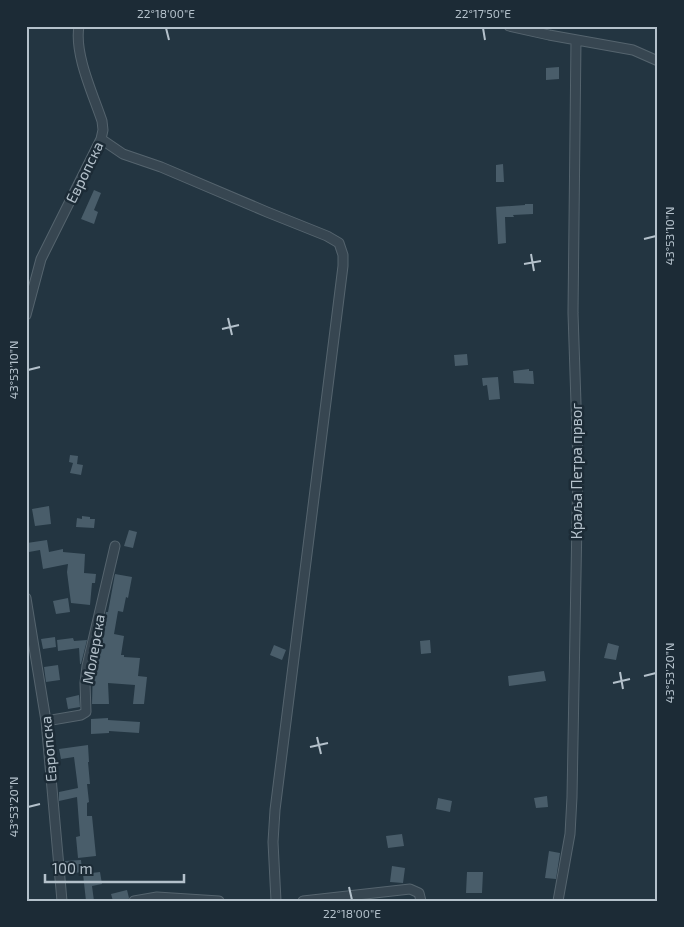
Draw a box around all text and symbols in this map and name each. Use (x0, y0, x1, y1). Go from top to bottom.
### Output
text: 22°18'00"E (137, 6, 195, 20)
text: 22°17'50"E (455, 6, 511, 20)
street label: Европска (61, 138, 107, 206)
text: 43°53'10"N (662, 207, 676, 265)
text: 43°53'10"N (6, 341, 20, 399)
street label: Краља Петра првог (567, 403, 585, 539)
street label: Молерска (78, 613, 108, 685)
text: 43°53'20"N (662, 643, 676, 703)
street label: Европска (36, 715, 60, 783)
text: 43°53'20"N (6, 777, 20, 837)
scale bar (45, 852, 184, 884)
text: 100 m (52, 859, 93, 877)
text: 22°18'00"E (323, 906, 381, 920)

